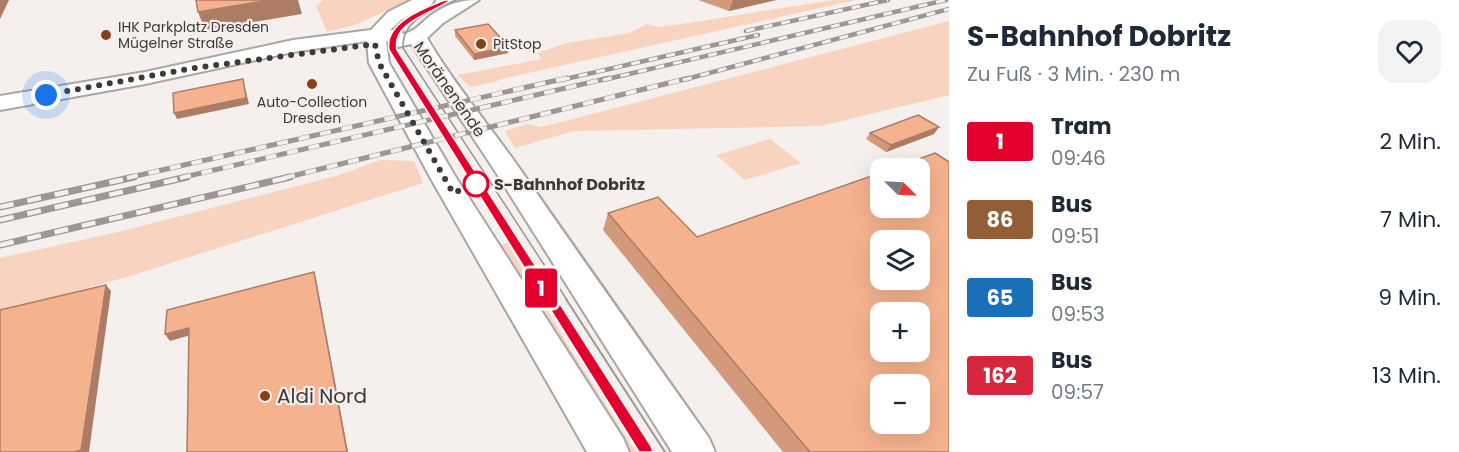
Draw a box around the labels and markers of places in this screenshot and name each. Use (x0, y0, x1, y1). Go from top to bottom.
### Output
place label: IHK Parkplatz Dresden Mügelner Straße (118, 17, 269, 53)
marker: IHK Parkplatz Dresden Mügelner Straße (99, 28, 113, 42)
place label: PitStop (493, 34, 541, 54)
marker: PitStop (474, 37, 488, 51)
marker: Auto-Collection Dresden (305, 77, 319, 91)
place label: Auto-Collection Dresden (257, 92, 367, 128)
marker: S-Bahnhof Dobritz (463, 171, 489, 197)
place label: S-Bahnhof Dobritz (494, 173, 645, 196)
place label: Aldi Nord (277, 382, 367, 410)
marker: Aldi Nord (258, 389, 272, 403)

